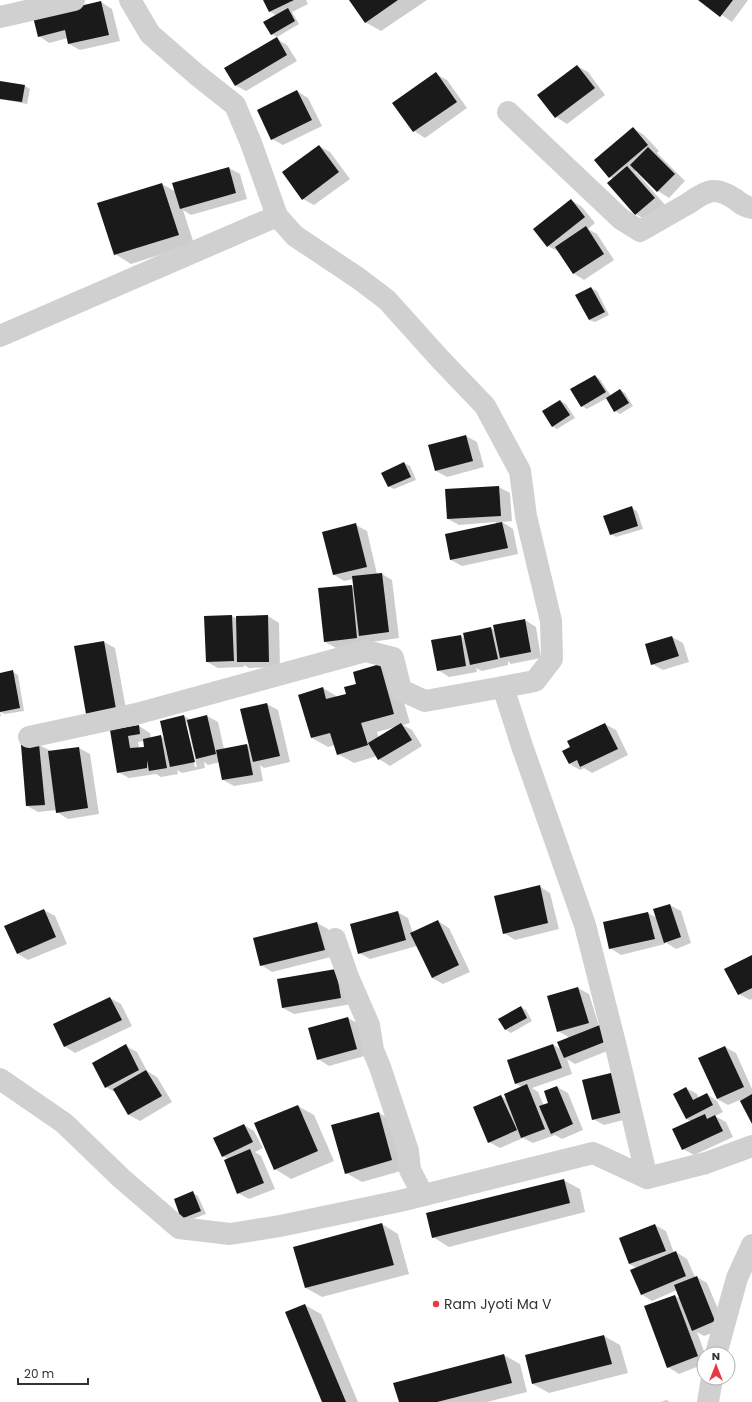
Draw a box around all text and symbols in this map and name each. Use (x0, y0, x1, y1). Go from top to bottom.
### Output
place label: Ram Jyoti Ma V (444, 1294, 552, 1314)
marker: Ram Jyoti Ma V (431, 1299, 441, 1309)
north arrow (696, 1346, 736, 1386)
text: N (712, 1348, 720, 1364)
scale bar (18, 1360, 88, 1386)
text: 20 m (24, 1365, 54, 1382)

